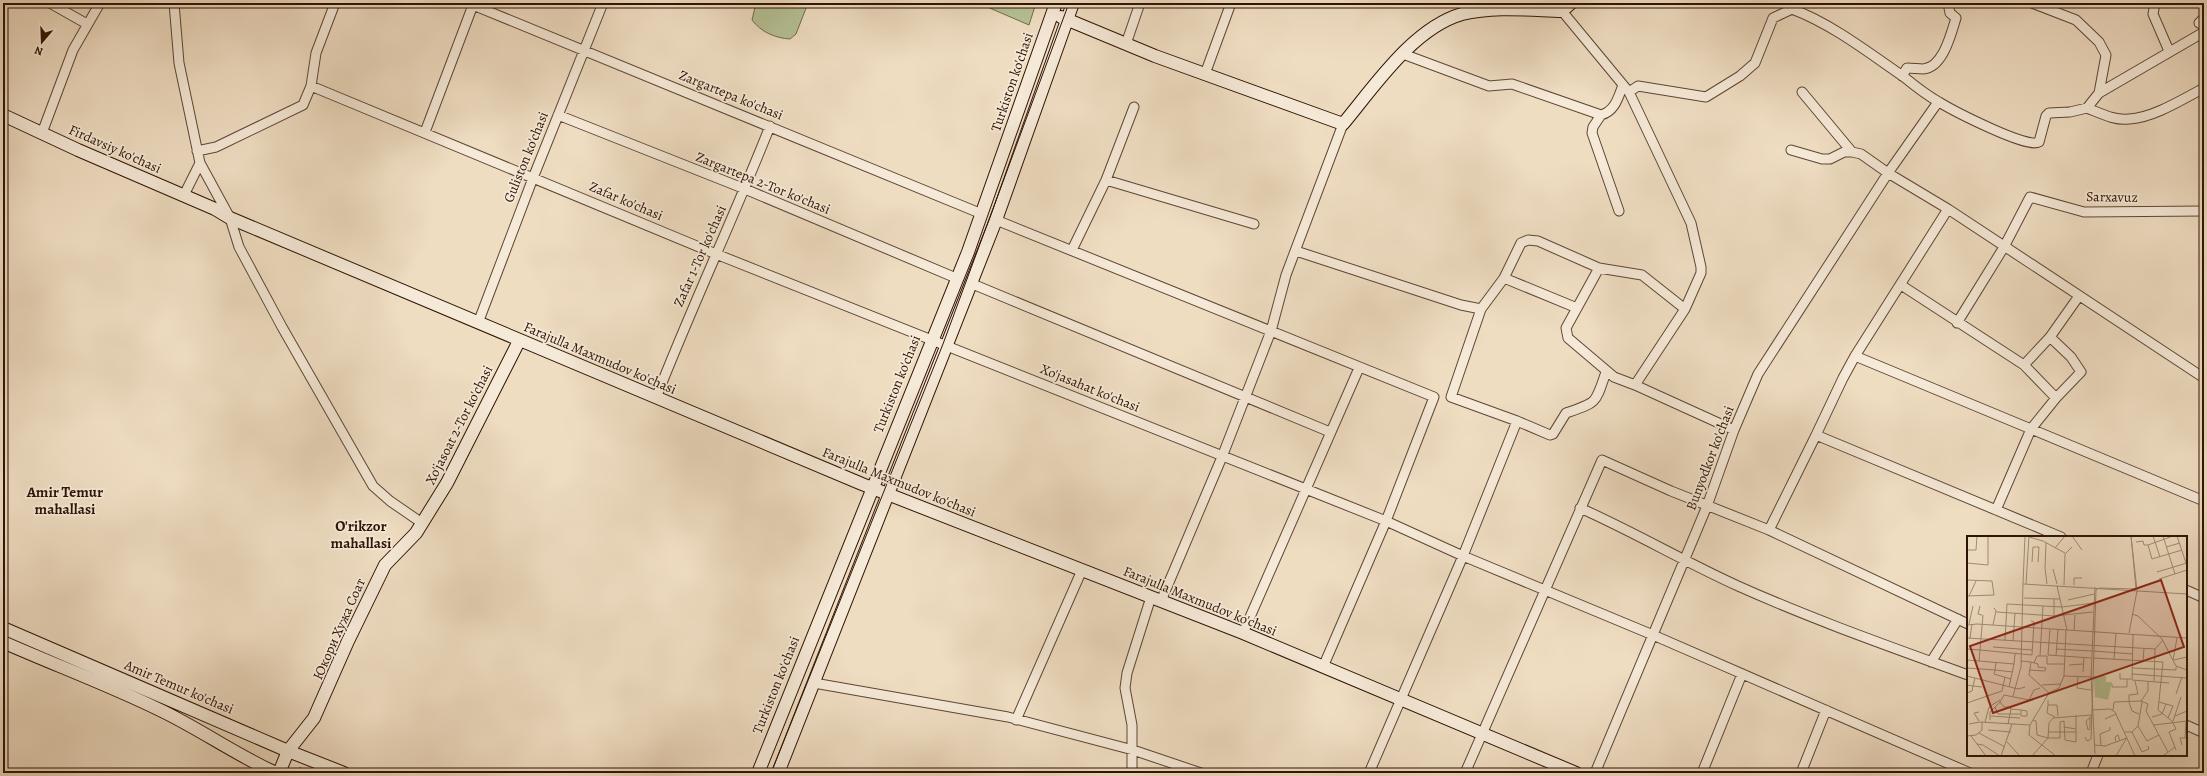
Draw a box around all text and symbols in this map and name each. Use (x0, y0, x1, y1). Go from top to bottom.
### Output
north arrow (22, 22, 62, 62)
street label: Turkiston ko'chasi (986, 30, 1038, 134)
text: N (33, 43, 45, 59)
street label: Zargartepa ko'chasi (676, 65, 786, 125)
street label: Guliston ko'chasi (499, 109, 553, 205)
street label: Firdavsiy ko'chasi (66, 120, 164, 178)
street label: Zargartepa 2-Tor ko'chasi (693, 147, 833, 219)
street label: Zafar ko'chasi (586, 177, 666, 225)
street label: Sarxavuz (2086, 187, 2138, 207)
street label: Zafar 1-Tor ko'chasi (669, 202, 731, 310)
street label: Farajulla Maxmudov ko'chasi (521, 317, 679, 399)
street label: Turkiston ko'chasi (869, 332, 925, 436)
street label: Xo'jasahat ko'chasi (1037, 359, 1143, 417)
street label: Xo'jasoat 2-Tor ko'chasi (421, 362, 497, 488)
street label: Bunyodkor ko'chasi (1681, 403, 1739, 513)
street label: Farajulla Maxmudov ko'chasi (819, 442, 979, 522)
district label: Amir Temur mahallasi (26, 482, 103, 519)
district label: O'rikzor mahallasi (331, 516, 392, 553)
inset map (1967, 536, 2187, 756)
street label: Farajulla Maxmudov ko'chasi (1120, 561, 1280, 641)
street label: Юкори Хужа Соат (308, 575, 370, 683)
street label: Turkiston ko'chasi (748, 633, 804, 737)
street label: Amir Temur ko'chasi (121, 655, 237, 719)

